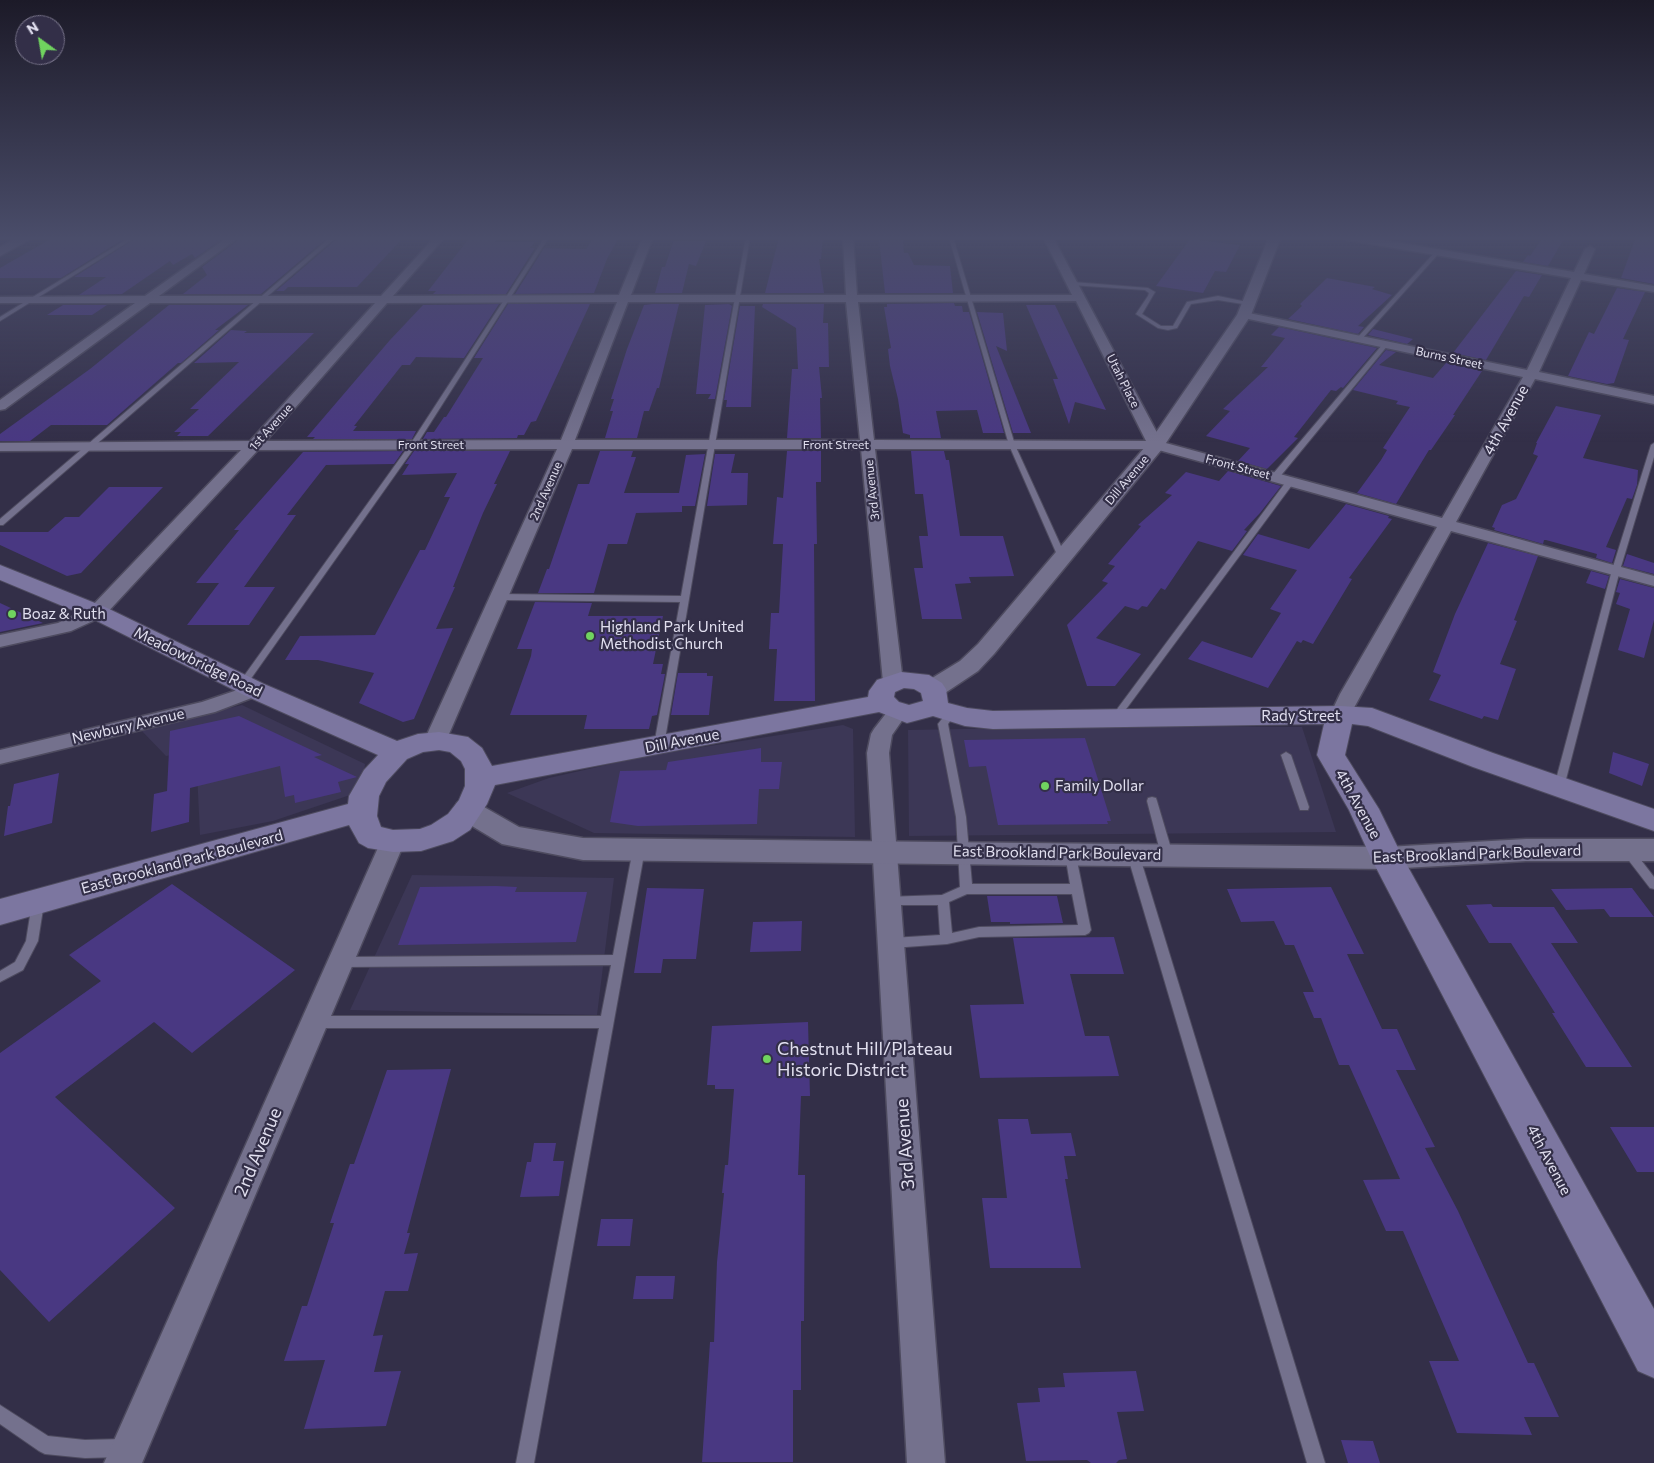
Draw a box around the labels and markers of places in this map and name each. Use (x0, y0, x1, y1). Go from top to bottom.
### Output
place label: Boaz & Ruth (22, 605, 106, 623)
marker: Boaz & Ruth (6, 608, 18, 620)
place label: Highland Park United Methodist Church (600, 618, 744, 653)
marker: Highland Park United Methodist Church (584, 630, 596, 642)
place label: Family Dollar (1055, 777, 1144, 795)
marker: Family Dollar (1039, 780, 1051, 792)
place label: Chestnut Hill/Plateau Historic District (777, 1038, 953, 1080)
marker: Chestnut Hill/Plateau Historic District (761, 1053, 773, 1065)

